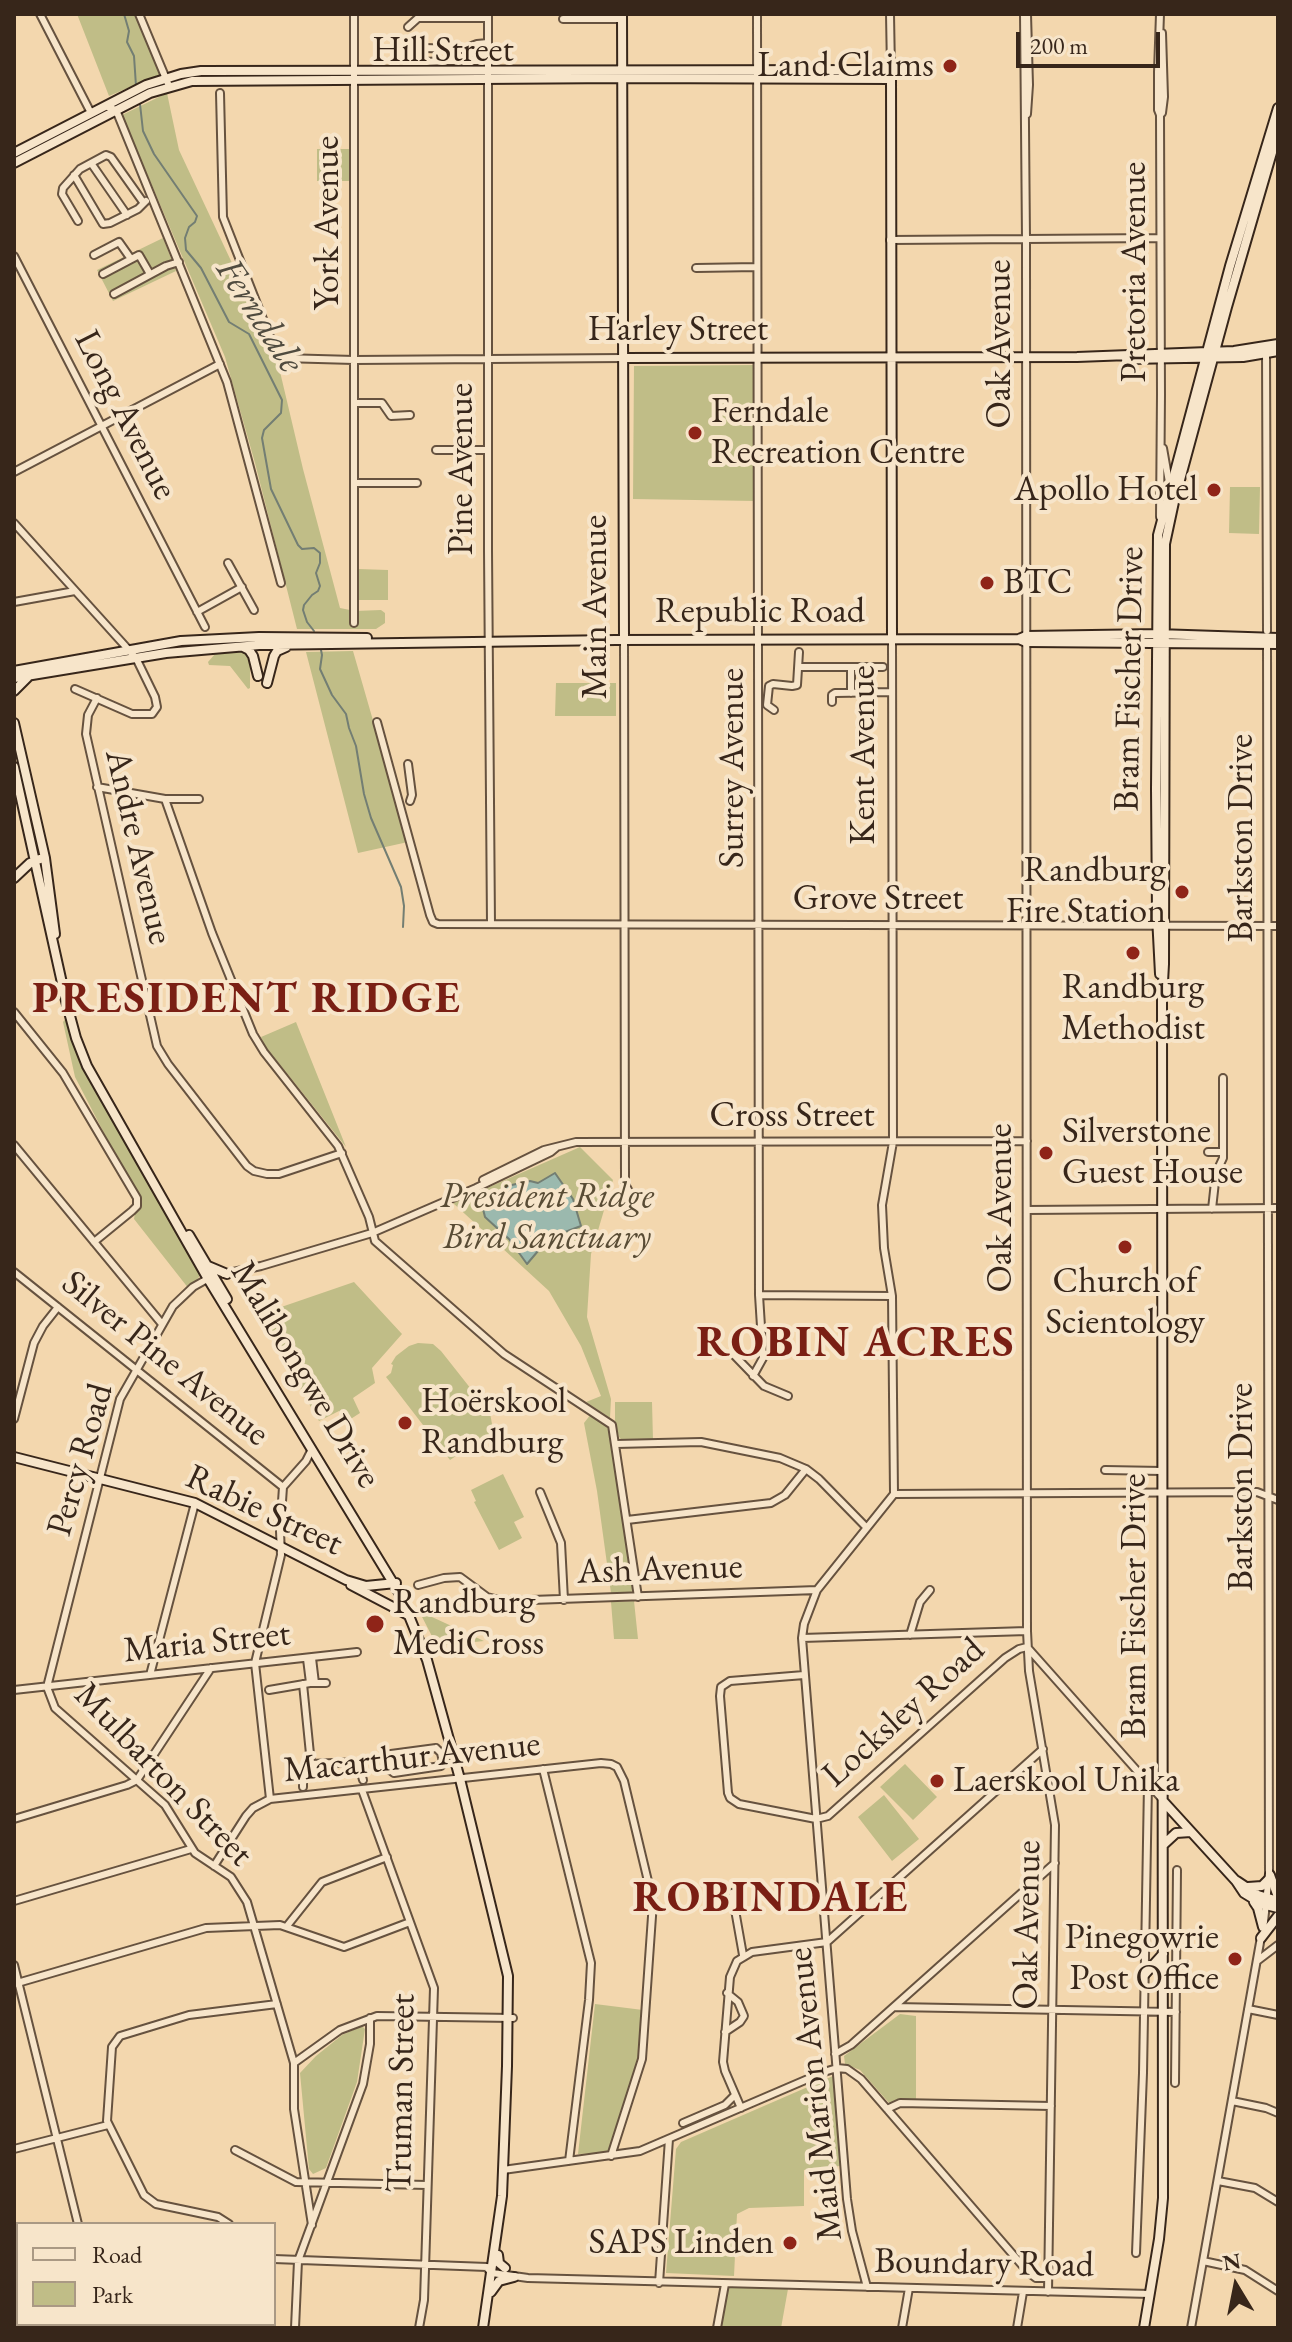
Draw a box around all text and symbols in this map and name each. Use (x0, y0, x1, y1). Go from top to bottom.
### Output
scale bar (1020, 16, 1164, 66)
street label: Hill Street (372, 29, 514, 73)
text: 200 m (1030, 30, 1088, 61)
place label: Land Claims (757, 44, 934, 88)
marker: Land Claims (941, 57, 959, 75)
street label: York Avenue (306, 136, 350, 310)
street label: Pretoria Avenue (1113, 162, 1157, 382)
water label: Ferndale (205, 250, 313, 382)
street label: Oak Avenue (978, 259, 1022, 429)
street label: Harley Street (588, 308, 768, 352)
street label: Long Avenue (64, 323, 186, 507)
street label: Pine Avenue (440, 383, 484, 555)
place label: Ferndale Recreation Centre (711, 390, 965, 475)
marker: Ferndale Recreation Centre (686, 424, 704, 442)
place label: Apollo Hotel (1014, 468, 1198, 512)
marker: Apollo Hotel (1205, 481, 1223, 499)
street label: Main Avenue (574, 515, 618, 699)
street label: Bram Fischer Drive (1106, 546, 1154, 812)
place label: BTC (1003, 561, 1072, 605)
marker: BTC (978, 574, 996, 592)
street label: Republic Road (655, 590, 865, 634)
street label: Kent Avenue (842, 665, 886, 845)
street label: Surrey Avenue (711, 668, 755, 868)
street label: Barkston Drive (1220, 734, 1264, 942)
street label: Andre Avenue (95, 745, 181, 949)
place label: Randburg Fire Station (1006, 849, 1166, 934)
street label: Grove Street (793, 877, 963, 921)
marker: Randburg Fire Station (1173, 883, 1191, 901)
marker: Randburg Methodist (1124, 944, 1142, 962)
place label: Randburg Methodist (1061, 966, 1205, 1051)
district label: PRESIDENT RIDGE (32, 974, 462, 1026)
street label: Cross Street (710, 1094, 874, 1138)
place label: Silverstone Guest House (1062, 1110, 1243, 1195)
street label: Oak Avenue (979, 1123, 1023, 1293)
marker: Silverstone Guest House (1037, 1144, 1055, 1162)
park label: President Ridge Bird Sanctuary (440, 1175, 654, 1260)
marker: Church of Scientology (1116, 1238, 1134, 1256)
street label: Malibongwe Drive (220, 1254, 390, 1496)
place label: Church of Scientology (1045, 1260, 1205, 1345)
street label: Silver Pine Avenue (52, 1262, 278, 1456)
district label: ROBIN ACRES (696, 1318, 1016, 1370)
street label: Percy Road (39, 1379, 123, 1541)
place label: Hoërskool Randburg (421, 1380, 566, 1465)
street label: Barkston Drive (1220, 1383, 1264, 1591)
marker: Hoërskool Randburg (396, 1414, 414, 1432)
street label: Rabie Street (179, 1456, 349, 1566)
street label: Bram Fischer Drive (1113, 1474, 1157, 1738)
street label: Ash Avenue (576, 1546, 744, 1594)
place label: Randburg MediCross (393, 1581, 544, 1666)
street label: Maria Street (121, 1613, 293, 1673)
marker: Randburg MediCross (364, 1613, 386, 1635)
street label: Locksley Road (814, 1629, 994, 1797)
street label: Mulbarton Street (65, 1674, 261, 1876)
street label: Macarthur Avenue (281, 1723, 543, 1793)
place label: Laerskool Unika (953, 1759, 1180, 1803)
marker: Laerskool Unika (928, 1772, 946, 1790)
street label: Oak Avenue (1005, 1840, 1051, 2010)
district label: ROBINDALE (633, 1873, 909, 1925)
place label: Pinegowrie Post Office (1065, 1916, 1219, 2001)
street label: Maid Marion Avenue (779, 1945, 853, 2243)
marker: Pinegowrie Post Office (1226, 1950, 1244, 1968)
street label: Truman Street (379, 1993, 425, 2193)
place label: SAPS Linden (588, 2221, 774, 2265)
legend (16, 2222, 276, 2326)
marker: SAPS Linden (781, 2234, 799, 2252)
text: Road (92, 2239, 142, 2270)
street label: Boundary Road (874, 2240, 1094, 2288)
north arrow (1196, 2246, 1276, 2326)
text: N (1220, 2246, 1243, 2278)
text: Park (92, 2279, 133, 2310)

